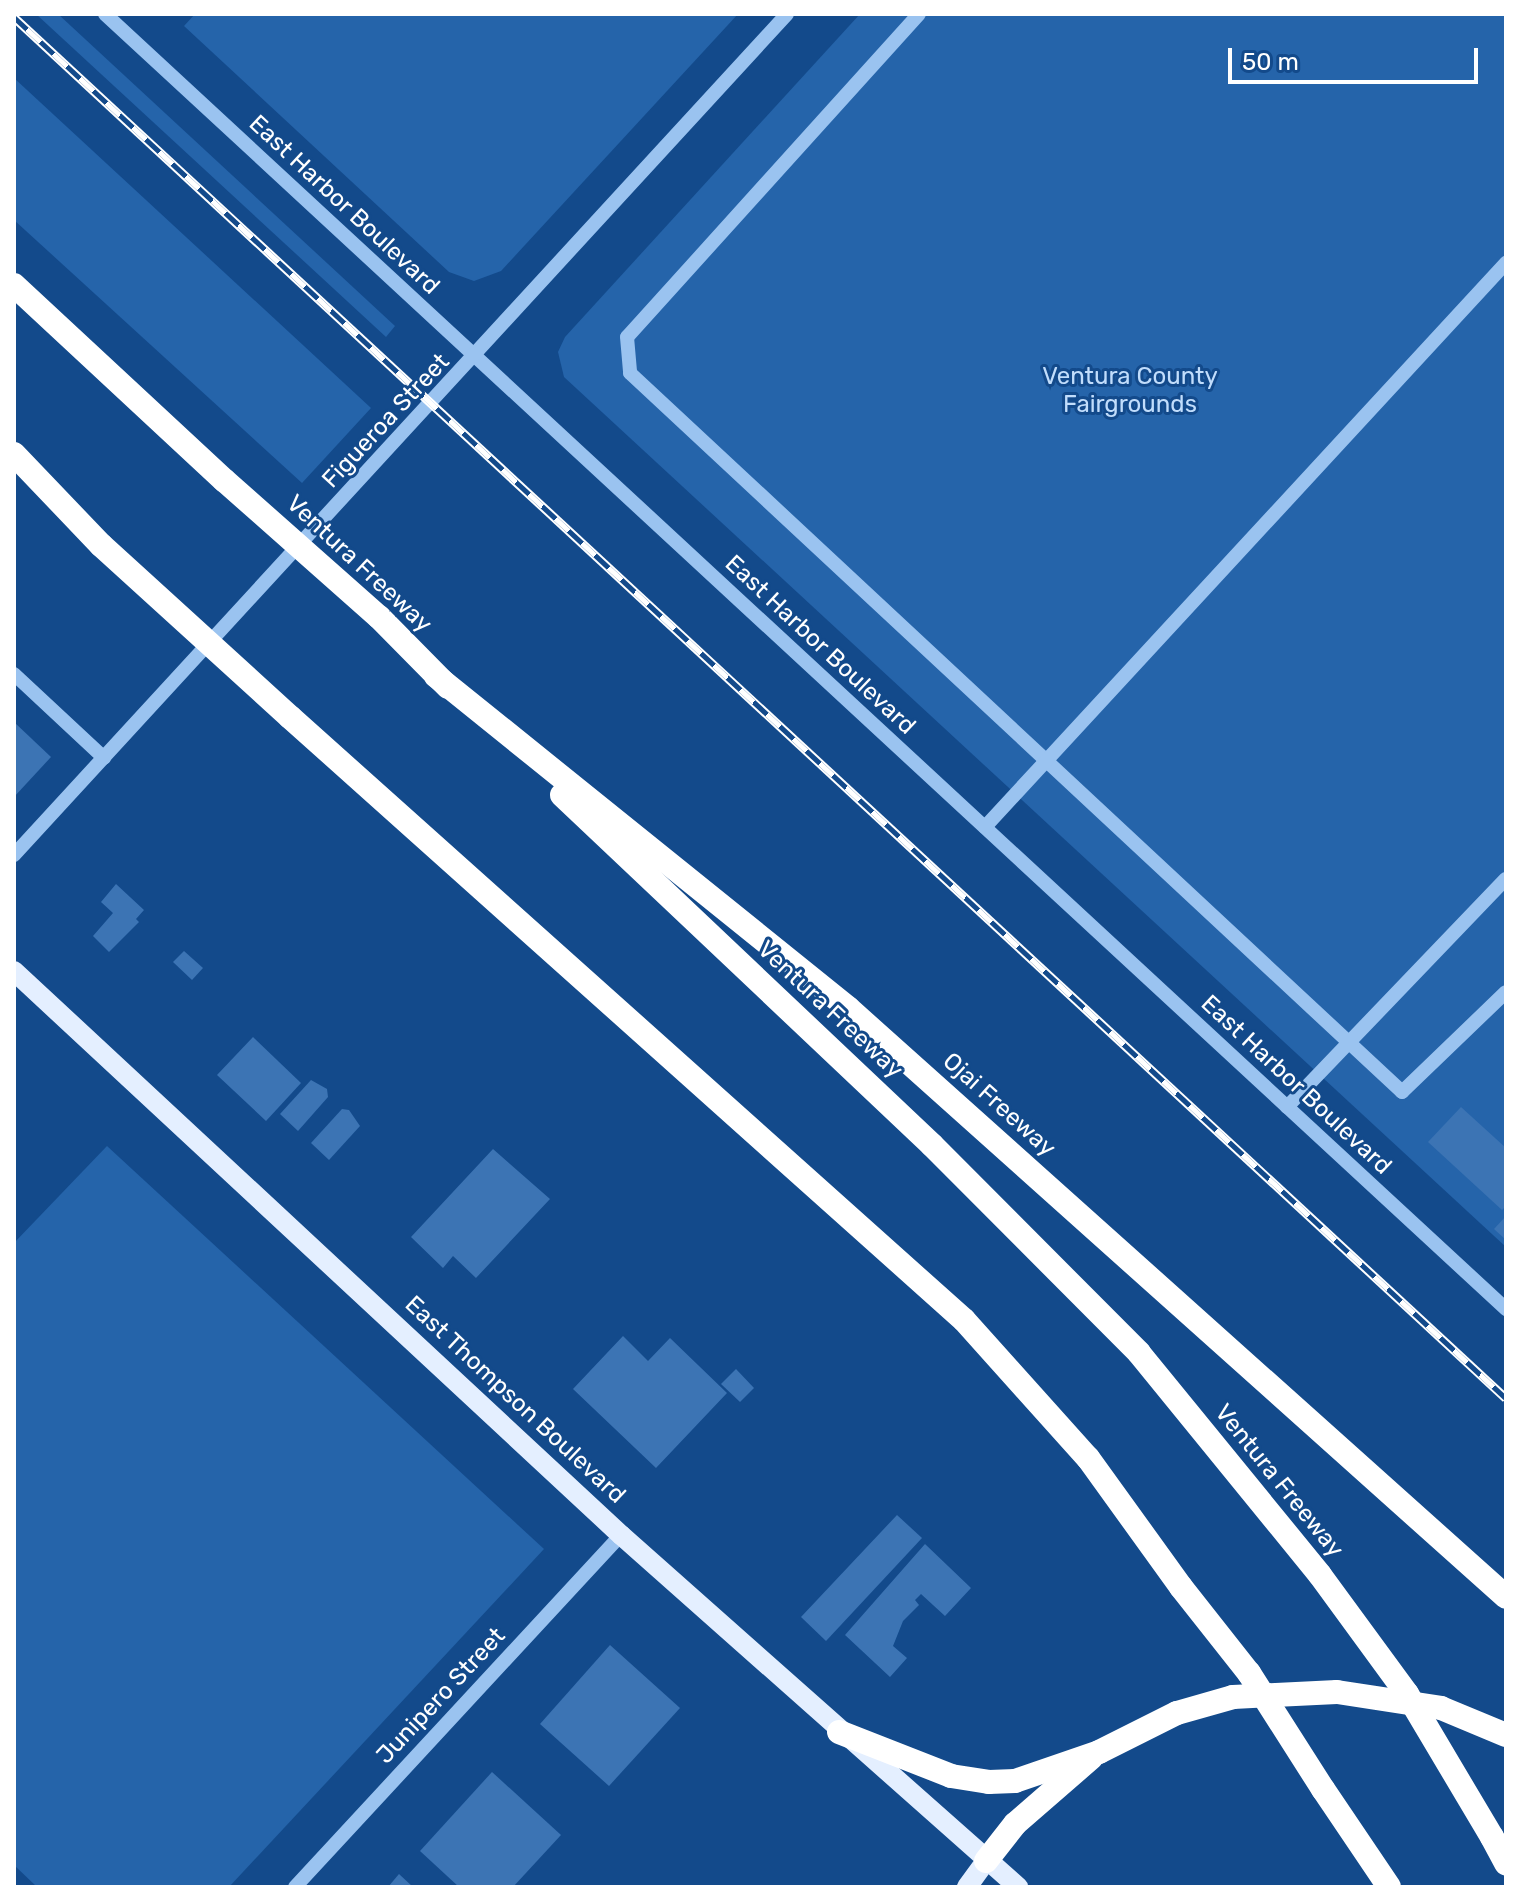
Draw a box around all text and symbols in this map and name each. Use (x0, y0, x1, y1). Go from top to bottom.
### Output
scale bar (1232, 32, 1482, 82)
text: 50 m (1242, 48, 1299, 76)
street label: East Harbor Boulevard (243, 109, 445, 301)
street label: Figueroa Street (316, 348, 456, 494)
park label: Ventura County Fairgrounds (1042, 363, 1218, 419)
street label: Ventura Freeway (280, 489, 438, 639)
street label: East Harbor Boulevard (719, 549, 921, 741)
street label: Ventura Freeway (751, 935, 909, 1085)
street label: East Harbor Boulevard (1195, 989, 1397, 1181)
street label: Ojai Freeway (937, 1047, 1061, 1163)
street label: East Thompson Boulevard (399, 1290, 631, 1510)
street label: Ventura Freeway (1209, 1399, 1349, 1563)
street label: Junipero Street (371, 1622, 511, 1770)

